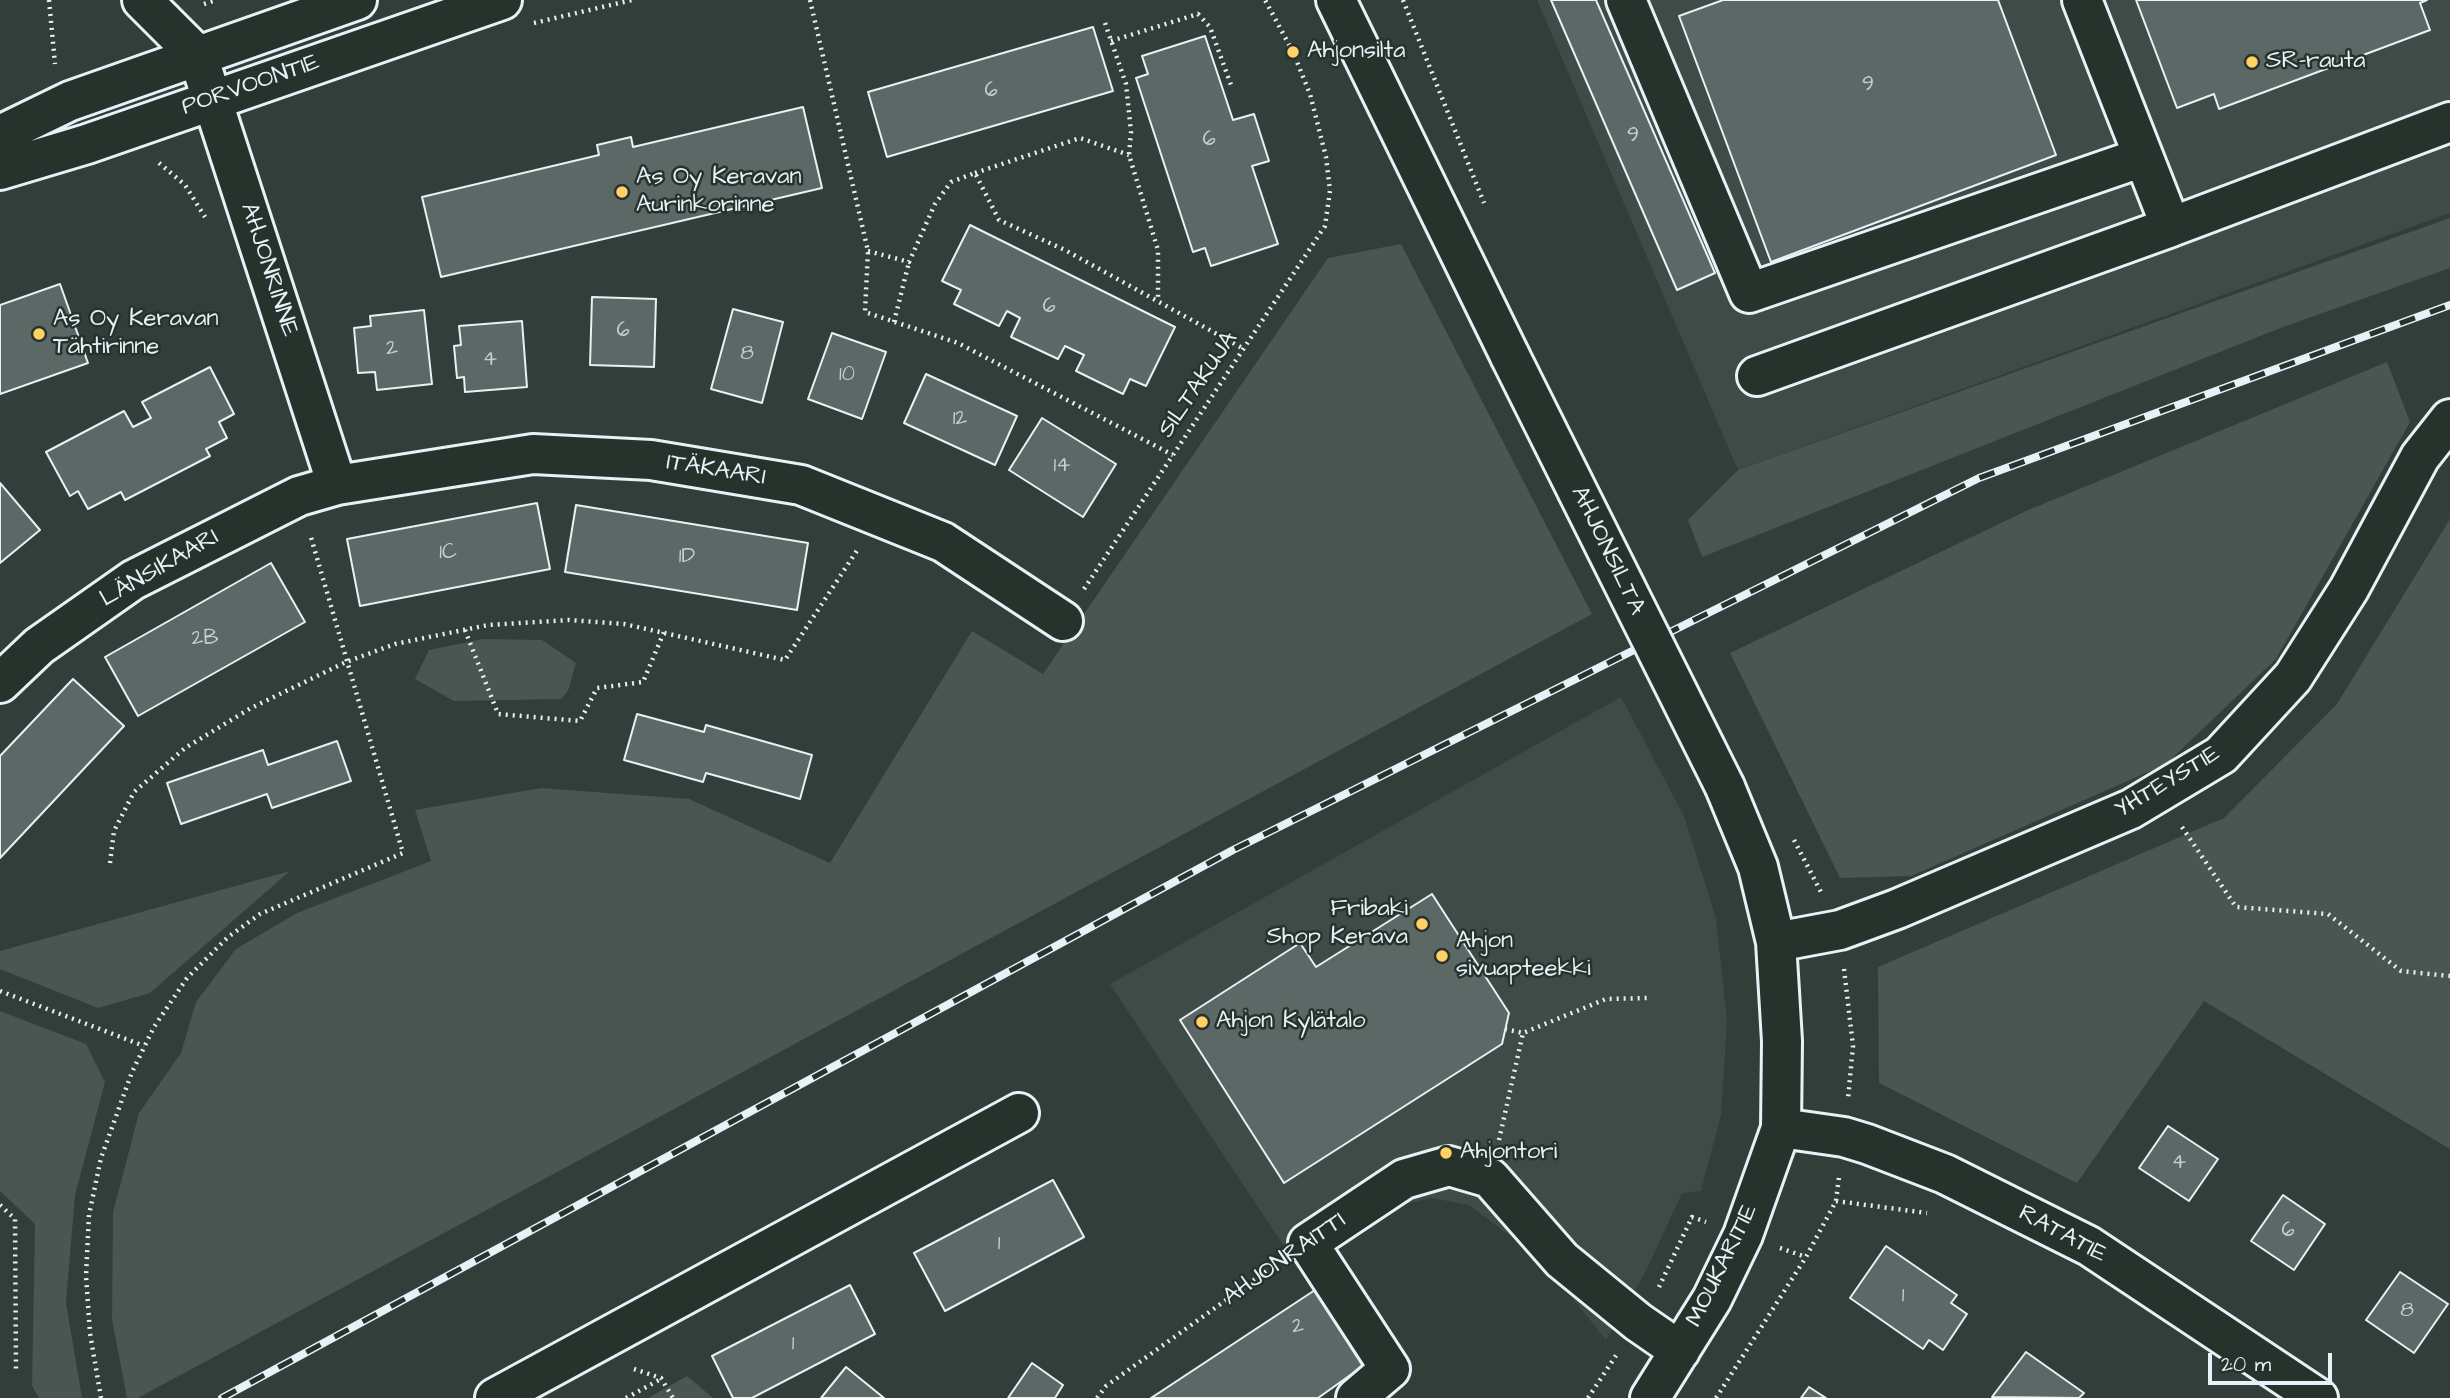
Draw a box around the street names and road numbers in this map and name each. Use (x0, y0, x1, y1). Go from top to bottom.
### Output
street label: PORVOONTIE (178, 49, 324, 123)
street label: AHJONRINNE (233, 200, 303, 340)
street label: SILTAKUJA (1153, 326, 1245, 444)
street label: ITÄKAARI (664, 449, 768, 493)
street label: AHJONSILTA (1563, 482, 1651, 620)
street label: LÄNSIKAARI (96, 523, 224, 615)
street label: YHTEYSTIE (2110, 740, 2226, 826)
street label: MOUKARITIE (1681, 1200, 1765, 1332)
street label: RATATIE (2013, 1200, 2111, 1270)
street label: AHJONRAITTI (1218, 1207, 1352, 1313)

